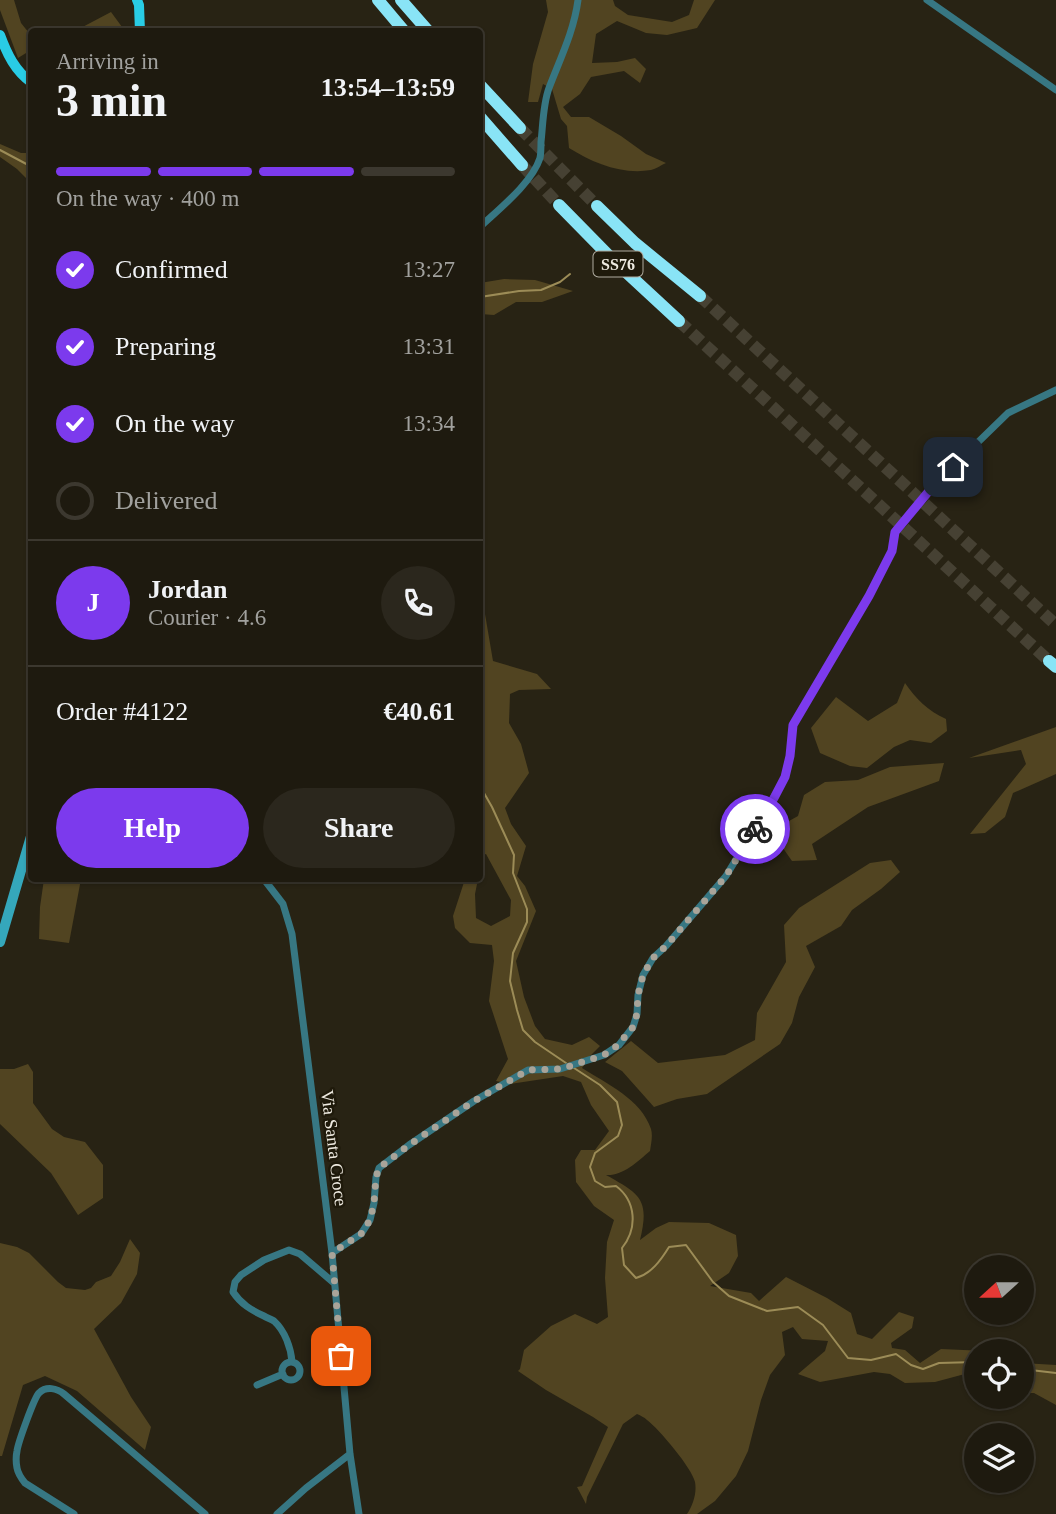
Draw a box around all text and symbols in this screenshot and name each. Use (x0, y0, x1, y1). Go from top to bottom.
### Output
text: Arriving in (56, 49, 159, 74)
text: 13:54–13:59 (321, 73, 455, 102)
text: 3 min (56, 75, 167, 126)
text: On the way · 400 m (56, 186, 239, 211)
icon: check (56, 251, 94, 289)
road number: SS76 (594, 252, 642, 276)
text: Confirmed (115, 255, 228, 284)
text: 13:27 (403, 257, 455, 282)
icon: check (56, 328, 94, 366)
text: Preparing (115, 332, 216, 361)
text: 13:31 (403, 334, 455, 359)
icon: check (56, 405, 94, 443)
text: On the way (115, 409, 235, 438)
text: 13:34 (403, 411, 455, 436)
pin (923, 437, 983, 497)
icon: home (934, 448, 972, 486)
text: Delivered (115, 486, 218, 515)
button: phone (381, 566, 455, 640)
text: Jordan (148, 575, 227, 604)
text: J (87, 588, 100, 617)
text: Courier · 4.6 (148, 605, 266, 630)
text: Order #4122 (56, 697, 188, 726)
text: €40.61 (384, 697, 455, 726)
button: Help (56, 788, 249, 868)
button: Share (263, 788, 455, 868)
courier (720, 794, 790, 864)
icon: bike (736, 810, 774, 848)
street label: Via Santa Croce (317, 1089, 351, 1207)
north arrow (964, 1255, 1034, 1325)
map controls (964, 1255, 1034, 1493)
pin (311, 1326, 371, 1386)
icon: bag (322, 1337, 360, 1375)
button: locate (964, 1339, 1034, 1409)
button: layers (964, 1423, 1034, 1493)

